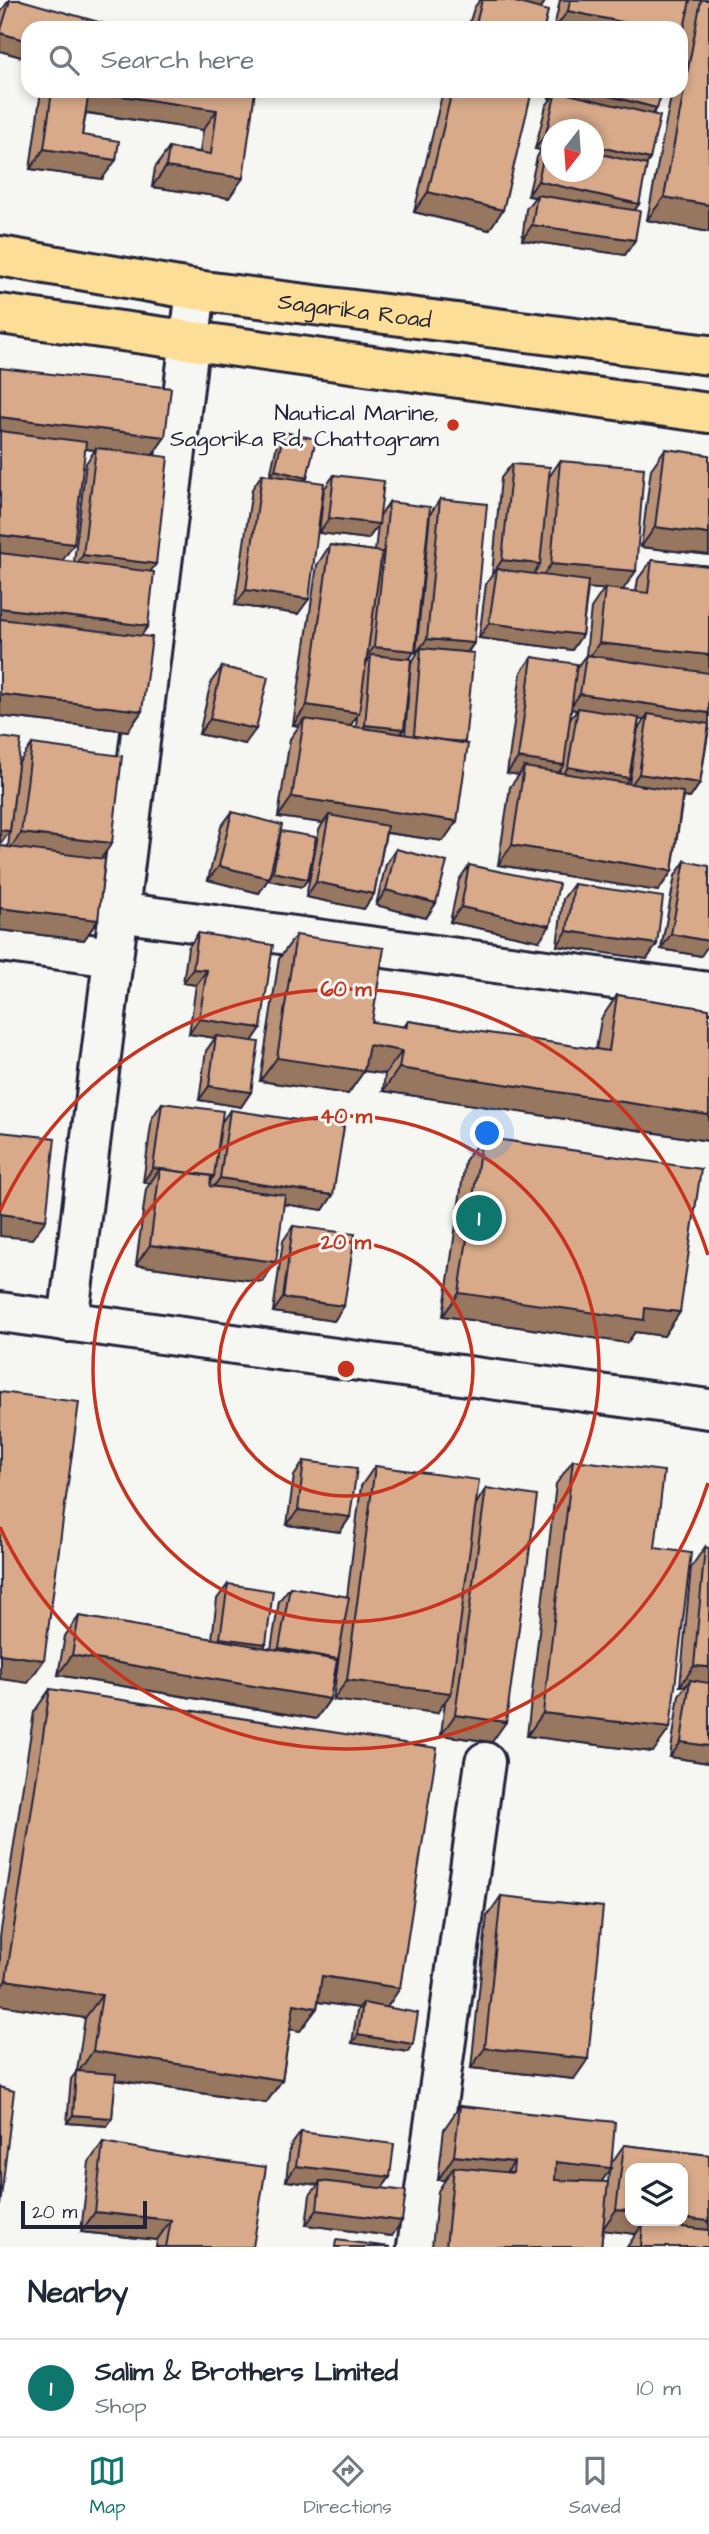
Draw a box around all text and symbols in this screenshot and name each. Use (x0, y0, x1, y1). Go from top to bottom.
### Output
search box (21, 21, 688, 98)
icon: search (45, 41, 83, 79)
text: Search here (101, 42, 254, 78)
north arrow (541, 119, 604, 182)
street label: Sagarika Road (276, 286, 433, 337)
place label: Nautical Marine, Sagorika Rd, Chattogram (170, 397, 439, 456)
marker: Nautical Marine, Sagorika Rd, Chattogram (445, 417, 461, 433)
text: 60 m (320, 975, 372, 1004)
text: 40 m (320, 1102, 373, 1131)
your location (470, 1116, 504, 1150)
pin: 1 (456, 1192, 502, 1244)
text: 20 m (320, 1228, 372, 1257)
centre of rings (334, 1357, 358, 1381)
map controls (625, 2163, 688, 2226)
button: layers (625, 2163, 688, 2226)
scale bar (21, 2198, 147, 2230)
text: 20 m (32, 2199, 77, 2226)
text: Nearby (28, 2272, 128, 2314)
text: Salim & Brothers Limited (95, 2354, 398, 2390)
text: 1 (50, 2372, 52, 2404)
text: 10 m (636, 2372, 681, 2404)
text: Shop (95, 2390, 147, 2422)
tab: Map (88, 2452, 126, 2521)
tab: Directions (303, 2452, 392, 2521)
tab: Saved (569, 2452, 620, 2521)

